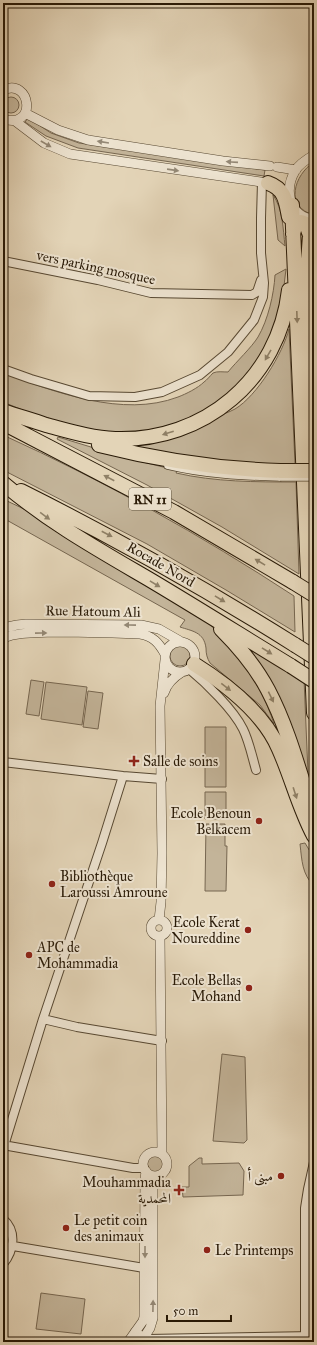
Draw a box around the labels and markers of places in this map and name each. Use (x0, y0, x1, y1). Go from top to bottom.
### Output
place label: Salle de soins (143, 753, 218, 770)
marker: Salle de soins (128, 755, 140, 767)
place label: Ecole Benoun Belkacem (171, 805, 251, 838)
marker: Ecole Benoun Belkacem (254, 816, 264, 826)
place label: Bibliothèque Laroussi Amroune (60, 868, 168, 901)
marker: Bibliothèque Laroussi Amroune (47, 879, 57, 889)
place label: Ecole Kerat Noureddine (171, 914, 240, 947)
marker: Ecole Kerat Noureddine (243, 925, 253, 935)
place label: APC de Mohammadia (36, 939, 118, 972)
marker: APC de Mohammadia (24, 950, 34, 960)
place label: Ecole Bellas Mohand (172, 972, 241, 1005)
marker: Ecole Bellas Mohand (244, 983, 254, 993)
place label: مبنى أ (248, 1166, 273, 1186)
marker: مبنى أ (276, 1171, 286, 1181)
place label: Mouhammadia المحمدية (82, 1174, 171, 1207)
marker: Mouhammadia المحمدية (174, 1185, 184, 1195)
place label: Le petit coin des animaux (74, 1212, 148, 1245)
marker: Le petit coin des animaux (61, 1223, 71, 1233)
place label: Le Printemps (215, 1242, 293, 1259)
marker: Le Printemps (202, 1245, 212, 1255)

